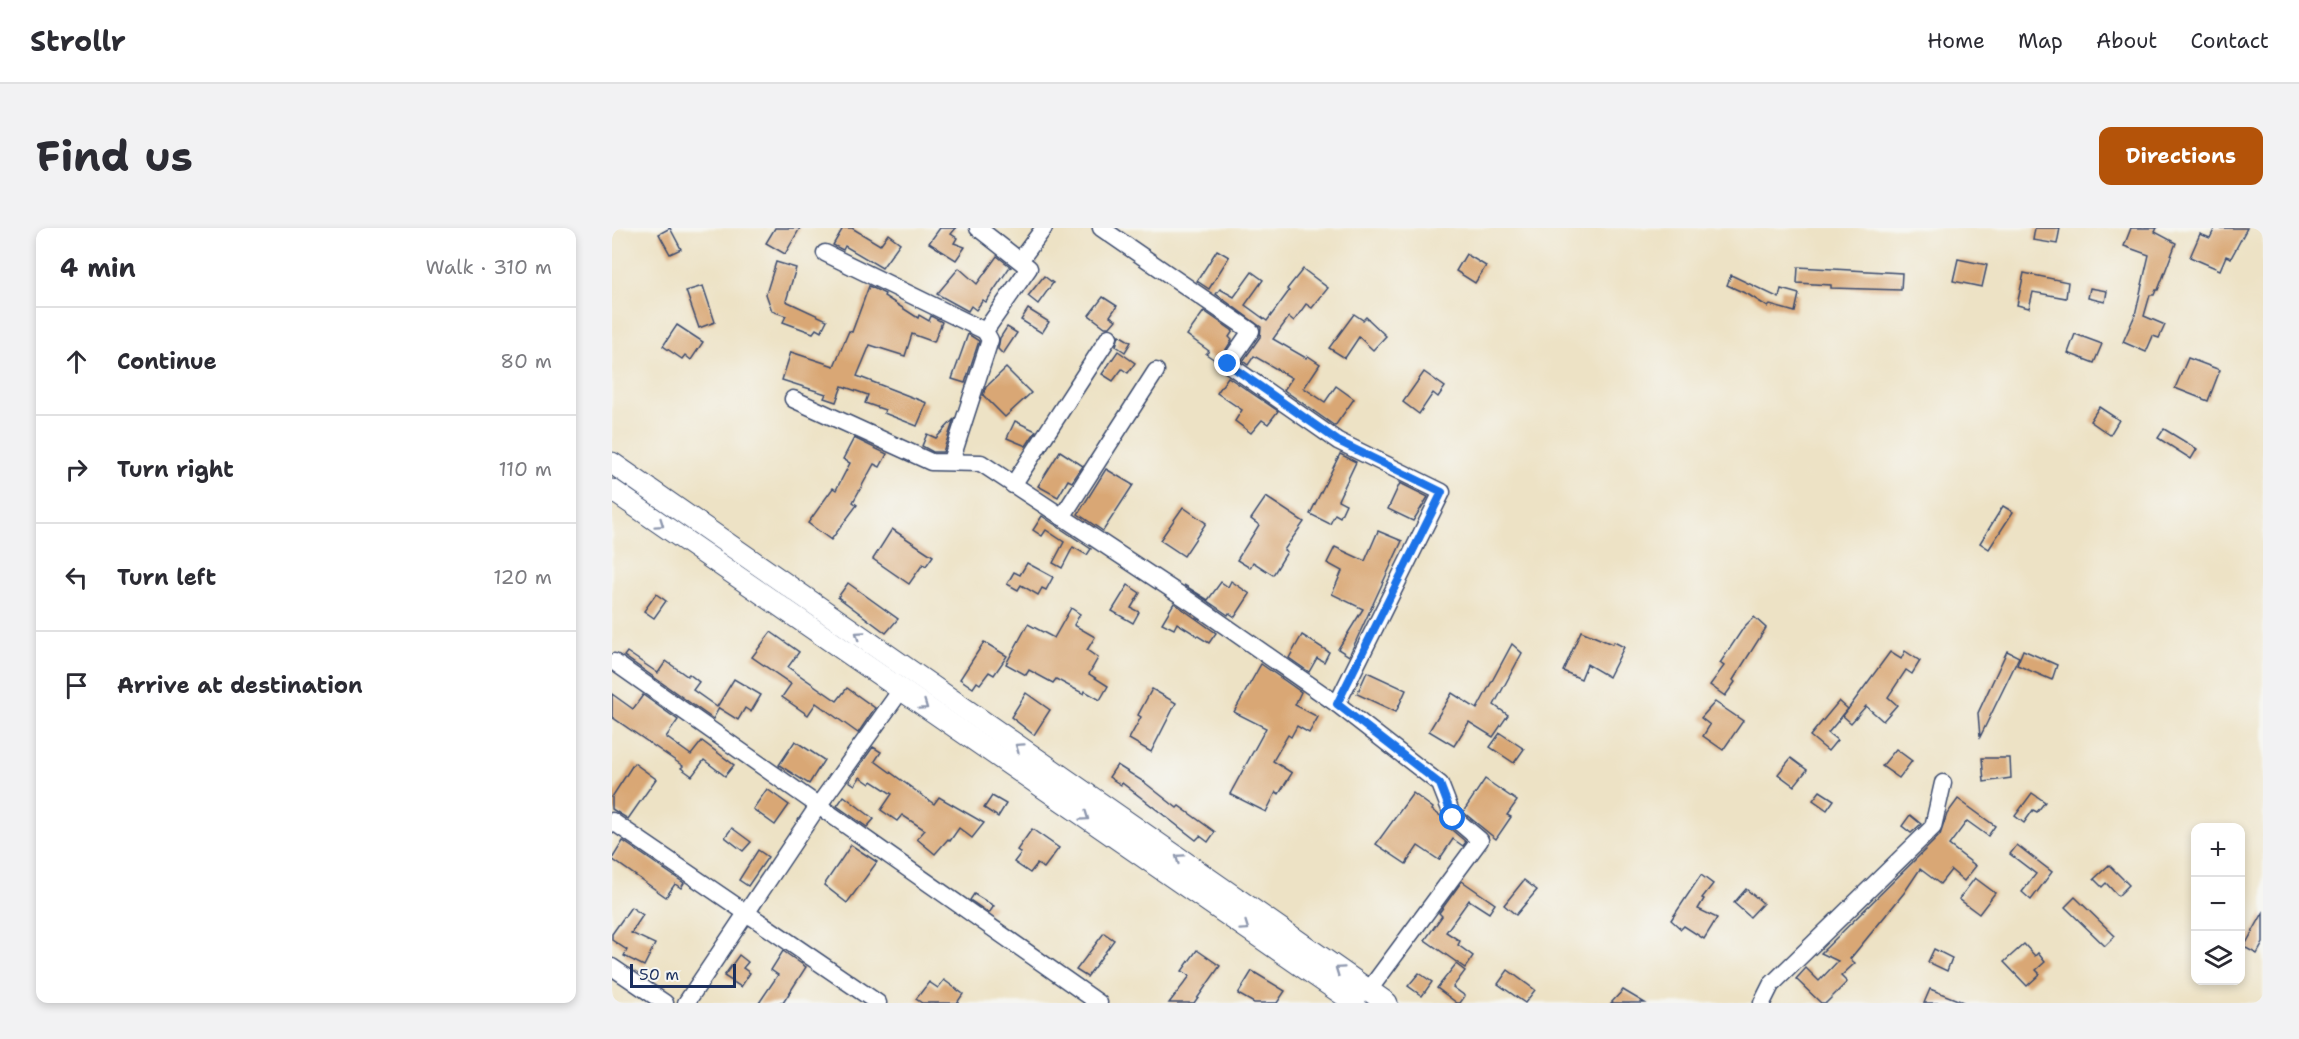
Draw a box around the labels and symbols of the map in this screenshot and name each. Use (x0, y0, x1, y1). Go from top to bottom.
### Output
route end (1214, 350, 1240, 376)
one-way arrow (654, 517, 665, 528)
one-way arrow (855, 631, 866, 642)
one-way arrow (918, 699, 929, 710)
one-way arrow (1015, 743, 1026, 754)
route start (1439, 804, 1465, 830)
one-way arrow (1078, 810, 1089, 821)
one-way arrow (1175, 854, 1186, 865)
one-way arrow (1239, 920, 1250, 931)
scale bar (630, 961, 736, 988)
one-way arrow (1335, 966, 1346, 977)

